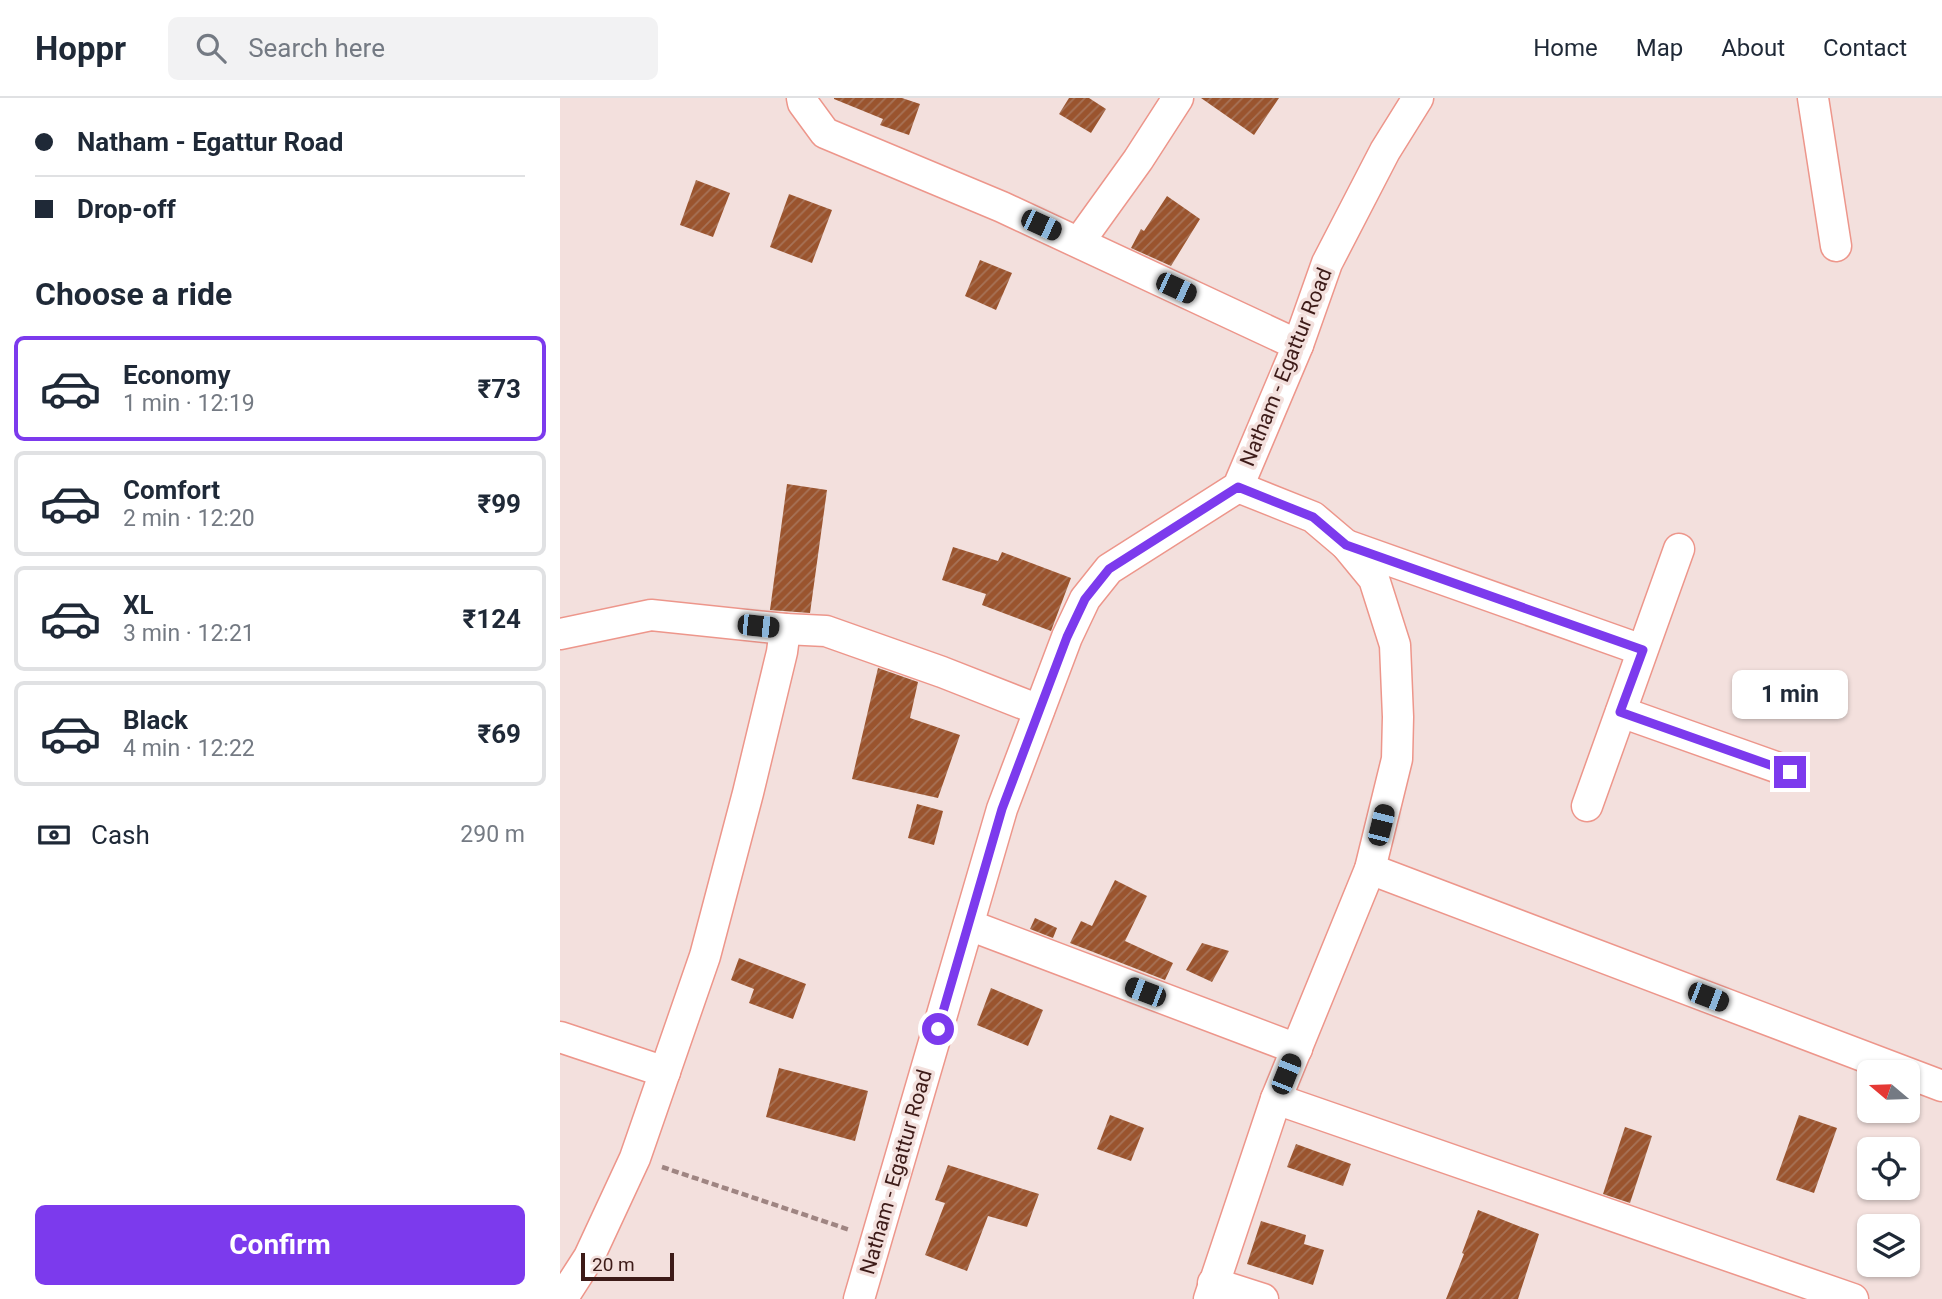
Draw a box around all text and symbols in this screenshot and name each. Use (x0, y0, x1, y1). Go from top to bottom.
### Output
search box (168, 17, 658, 80)
text: Hoppr (35, 29, 126, 68)
icon: search (192, 29, 230, 67)
text: Search here (248, 33, 385, 63)
text: Home (1533, 34, 1598, 62)
text: Map (1636, 34, 1683, 62)
text: About (1721, 34, 1785, 62)
text: Contact (1823, 34, 1907, 62)
text: Natham - Egattur Road (77, 127, 343, 157)
text: Drop-off (77, 194, 176, 224)
car (1018, 207, 1065, 243)
street label: Natham - Egattur Road (1235, 264, 1337, 470)
car (1153, 270, 1200, 306)
text: Choose a ride (35, 275, 232, 313)
icon: car (39, 357, 102, 420)
text: Economy (123, 360, 230, 390)
text: ₹73 (477, 374, 521, 404)
text: 1 min · 12:19 (123, 390, 255, 417)
icon: car (39, 472, 102, 535)
text: Comfort (123, 475, 220, 505)
text: ₹99 (477, 489, 521, 519)
text: 2 min · 12:20 (123, 505, 255, 532)
icon: car (39, 587, 102, 650)
text: XL (123, 590, 154, 620)
text: ₹124 (463, 604, 521, 634)
car (737, 613, 780, 639)
text: 3 min · 12:21 (123, 620, 255, 647)
callout: 1 min (1732, 670, 1848, 720)
text: 1 min (1761, 681, 1819, 708)
icon: car (39, 702, 102, 765)
text: Black (123, 705, 188, 735)
text: ₹69 (477, 719, 521, 749)
text: 4 min · 12:22 (123, 735, 255, 762)
route end (1774, 756, 1806, 788)
car (1366, 802, 1397, 848)
icon: cash (35, 816, 73, 854)
text: Cash (91, 820, 150, 850)
text: 290 m (460, 821, 525, 848)
car (1122, 975, 1169, 1009)
car (1685, 980, 1732, 1014)
route start (922, 1013, 954, 1045)
car (1269, 1051, 1304, 1097)
north arrow (1857, 1060, 1920, 1124)
map controls (1857, 1060, 1920, 1277)
street label: Natham - Egattur Road (855, 1067, 937, 1277)
button: locate (1857, 1137, 1920, 1200)
button: Confirm (35, 1205, 525, 1285)
button: layers (1857, 1214, 1920, 1277)
scale bar (581, 1250, 674, 1282)
text: 20 m (592, 1253, 635, 1276)

